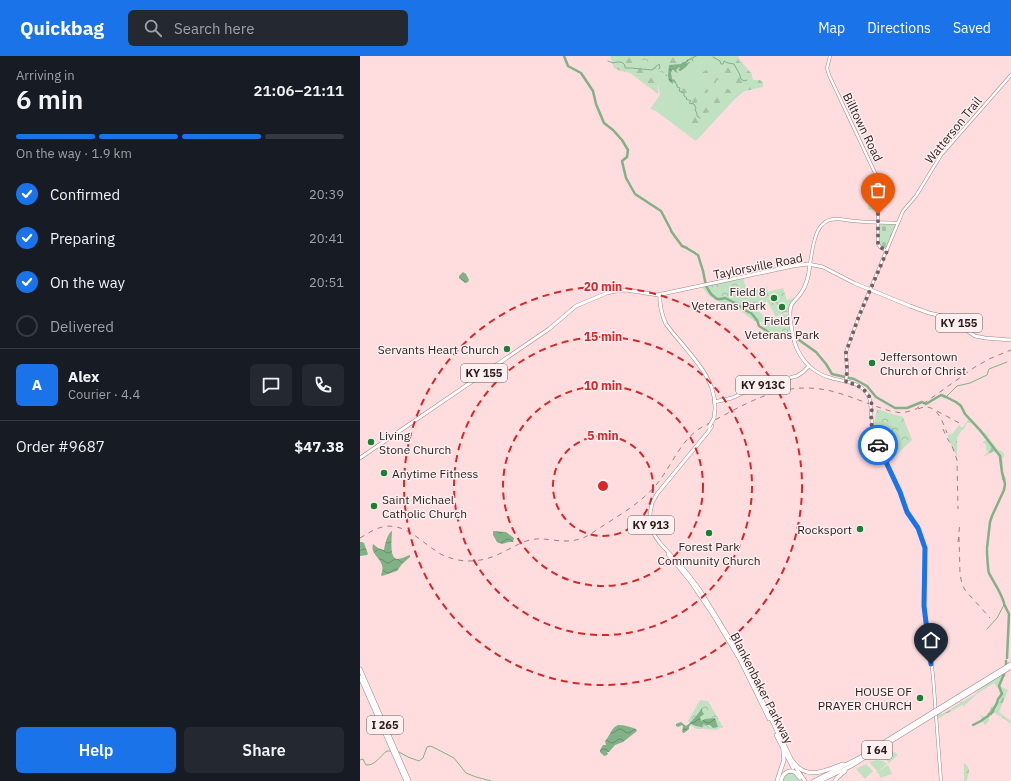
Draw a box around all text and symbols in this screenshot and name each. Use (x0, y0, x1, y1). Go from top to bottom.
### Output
search box (128, 10, 408, 46)
text: Quickbag (20, 16, 104, 40)
icon: search (142, 17, 164, 39)
text: Search here (174, 19, 254, 38)
text: Map (818, 19, 845, 37)
text: Directions (867, 19, 931, 37)
text: Saved (953, 19, 991, 37)
text: Arriving in (16, 67, 75, 84)
text: 21:06–21:11 (254, 81, 344, 100)
text: 6 min (16, 82, 83, 116)
street label: Billtown Road (840, 90, 886, 164)
street label: Watterson Trail (921, 93, 985, 167)
text: On the way · 1.9 km (16, 145, 132, 162)
pin (861, 173, 895, 214)
icon: bag (867, 179, 889, 201)
icon: check (16, 183, 38, 205)
text: Confirmed (50, 185, 120, 204)
text: 20:39 (309, 186, 344, 203)
icon: check (16, 227, 38, 249)
text: Preparing (50, 229, 115, 248)
text: 20:41 (309, 230, 344, 247)
street label: Taylorsville Road (712, 250, 804, 282)
icon: check (16, 271, 38, 293)
text: On the way (50, 273, 125, 292)
text: 20:51 (309, 274, 344, 291)
text: 20 min (584, 279, 622, 294)
place label: Field 8 Veterans Park (691, 284, 767, 313)
marker: Field 8 Veterans Park (769, 293, 779, 303)
marker: Field 7 Veterans Park (777, 302, 787, 312)
place label: Field 7 Veterans Park (745, 313, 820, 342)
road number: KY 155 (936, 314, 982, 332)
text: Delivered (50, 317, 114, 336)
text: 15 min (584, 329, 622, 344)
place label: Servants Heart Church (378, 342, 499, 357)
marker: Servants Heart Church (502, 344, 512, 354)
place label: Jeffersontown Church of Christ (880, 349, 966, 378)
marker: Jeffersontown Church of Christ (867, 358, 877, 368)
button: chat (250, 364, 292, 406)
button: phone (302, 364, 344, 406)
road number: KY 155 (461, 364, 507, 382)
text: Alex (68, 367, 99, 386)
text: A (32, 375, 42, 394)
road number: KY 913C (736, 376, 790, 394)
text: 10 min (584, 378, 622, 393)
text: Courier · 4.4 (68, 386, 140, 403)
courier (858, 425, 898, 465)
place label: Living Stone Church (379, 428, 451, 457)
text: 5 min (587, 428, 619, 443)
icon: car (867, 434, 889, 456)
text: Order #9687 (16, 437, 105, 456)
text: $47.38 (294, 437, 344, 456)
marker: Living Stone Church (366, 437, 376, 447)
place label: Anytime Fitness (392, 466, 479, 481)
marker: Anytime Fitness (379, 468, 389, 478)
centre of rings (596, 479, 610, 493)
place label: Saint Michael Catholic Church (382, 492, 467, 521)
marker: Saint Michael Catholic Church (369, 501, 379, 511)
road number: KY 913 (628, 516, 674, 534)
place label: Rocksport (797, 522, 852, 537)
marker: Rocksport (855, 524, 865, 534)
marker: Forest Park Community Church (704, 528, 714, 538)
place label: Forest Park Community Church (657, 539, 761, 568)
pin (914, 623, 948, 664)
icon: home (920, 629, 942, 651)
street label: Blankenbaker Parkway (727, 630, 797, 746)
place label: HOUSE OF PRAYER CHURCH (818, 684, 912, 713)
marker: HOUSE OF PRAYER CHURCH (915, 693, 925, 703)
road number: I 265 (367, 716, 403, 734)
button: Help (16, 727, 176, 773)
button: Share (184, 727, 344, 773)
road number: I 64 (862, 741, 892, 759)

